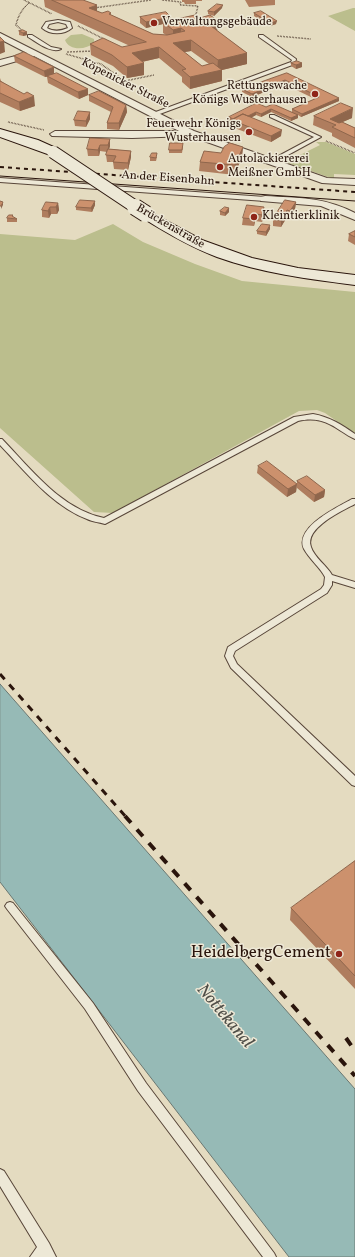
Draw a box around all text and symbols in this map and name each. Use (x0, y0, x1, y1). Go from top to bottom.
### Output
place label: Verwaltungsgebäude (162, 16, 272, 30)
marker: Verwaltungsgebäude (149, 18, 159, 28)
street label: Köpenicker Straße (79, 56, 171, 112)
place label: Rettungswache Königs Wusterhausen (192, 80, 307, 108)
marker: Rettungswache Königs Wusterhausen (310, 89, 320, 99)
place label: Feuerwehr Königs Wusterhausen (146, 118, 241, 146)
marker: Feuerwehr Königs Wusterhausen (244, 127, 254, 137)
place label: Autolackiererei Meißner GmbH (228, 153, 311, 181)
marker: Autolackiererei Meißner GmbH (215, 162, 225, 172)
street label: An der Eisenbahn (121, 169, 215, 189)
street label: Brückenstraße (133, 202, 207, 252)
place label: Kleintierklinik (262, 210, 340, 224)
marker: Kleintierklinik (249, 212, 259, 222)
place label: HeidelbergCement (191, 944, 331, 964)
marker: HeidelbergCement (334, 949, 344, 959)
water label: Nottekanal (191, 980, 257, 1054)

